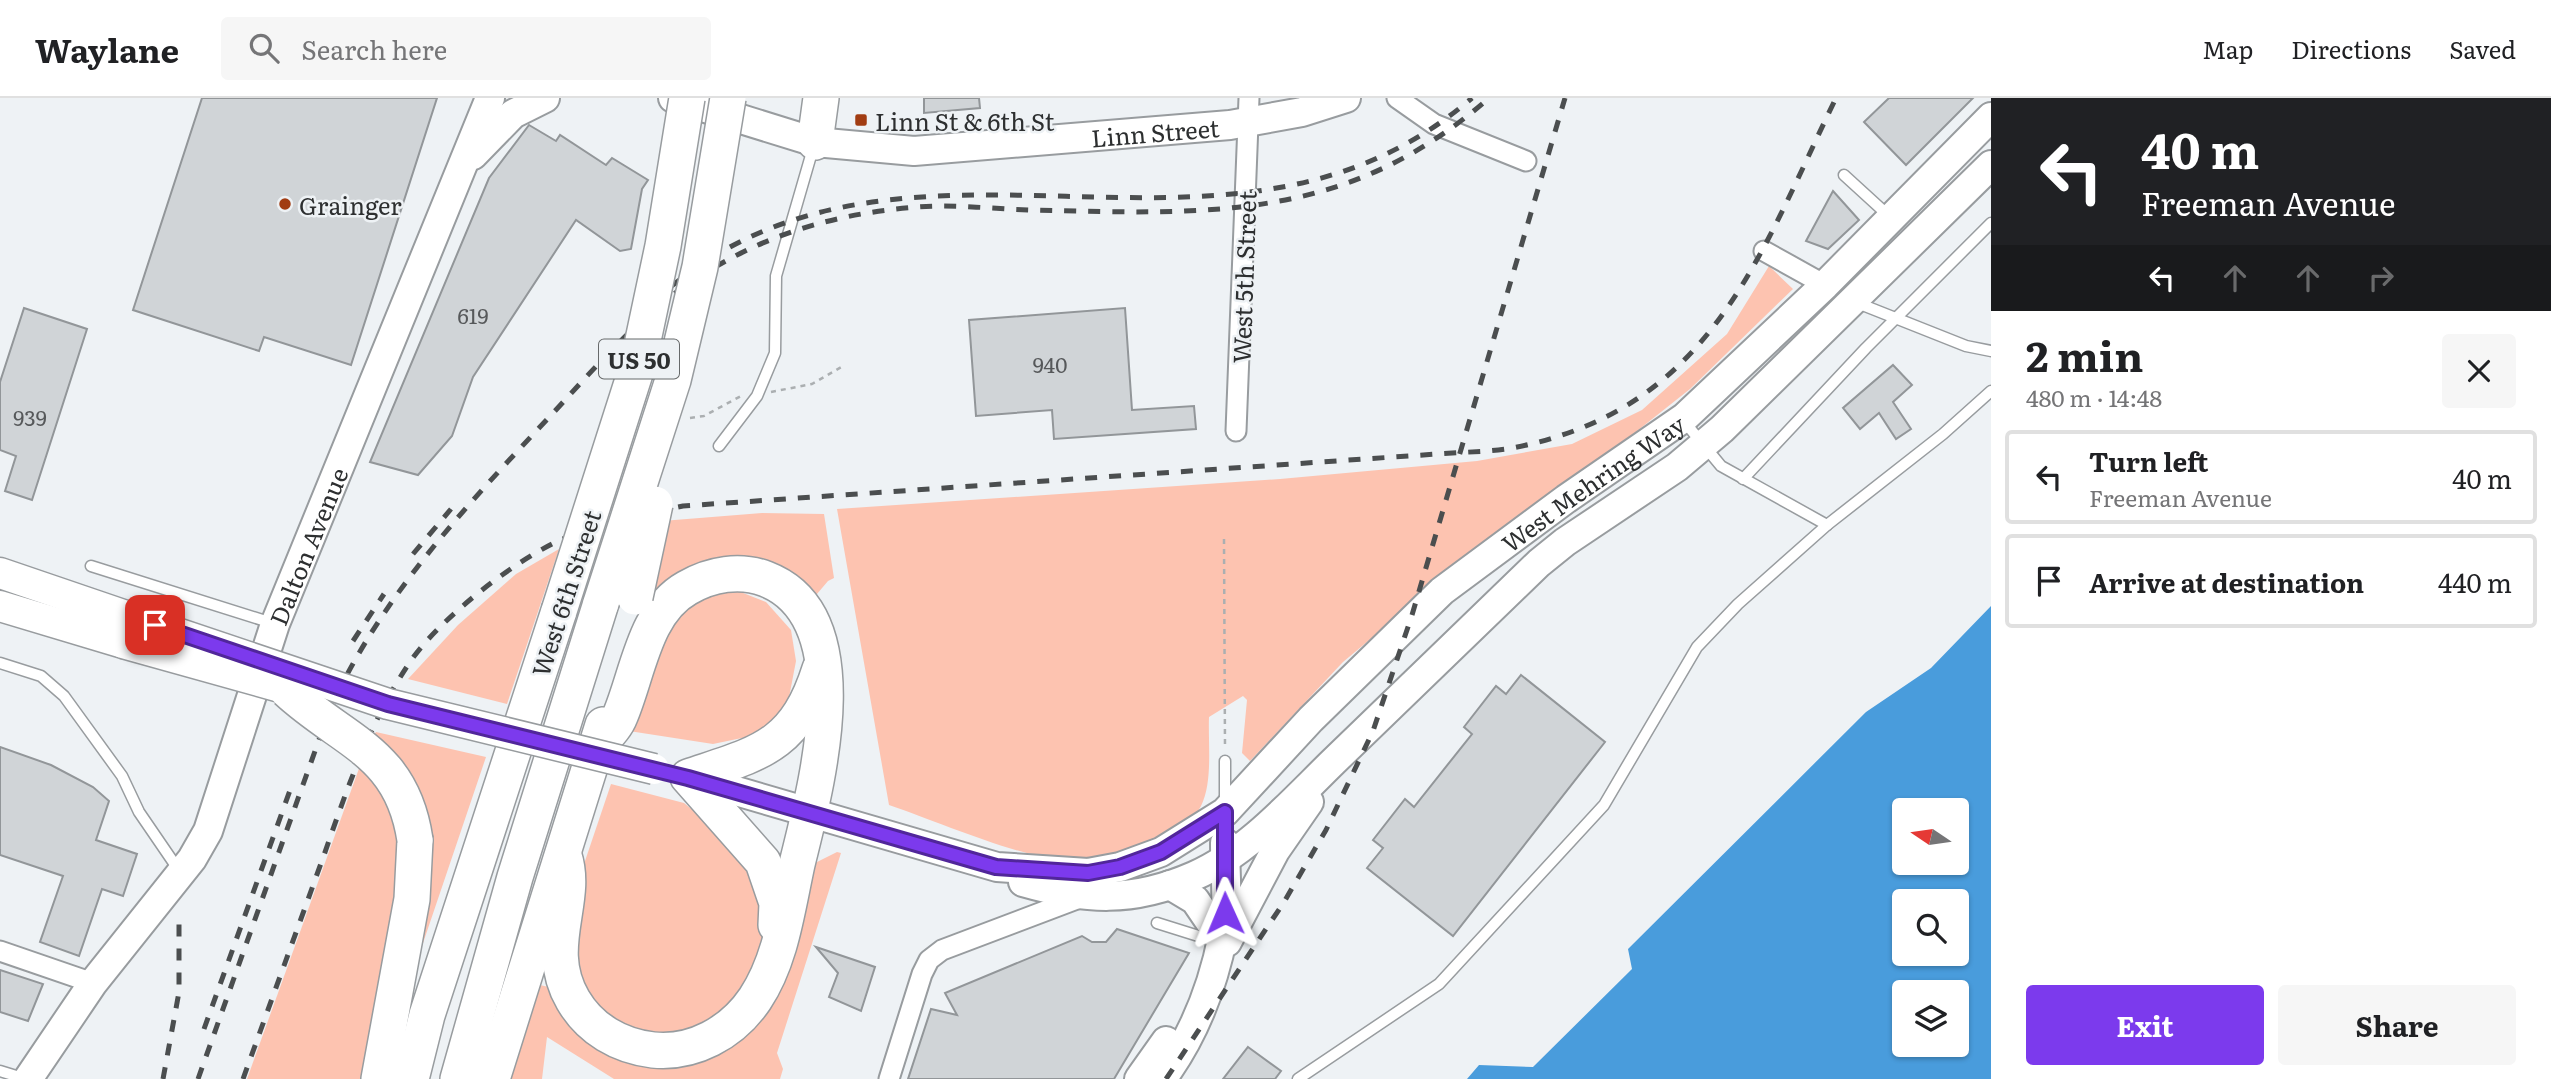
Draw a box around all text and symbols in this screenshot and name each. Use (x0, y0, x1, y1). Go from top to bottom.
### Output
search box (221, 17, 711, 80)
text: Waylane (35, 24, 179, 73)
icon: search (245, 29, 283, 67)
text: Search here (301, 29, 447, 68)
text: Map (2202, 31, 2253, 66)
text: Directions (2291, 31, 2411, 66)
text: Saved (2449, 31, 2516, 66)
place label: Linn St & 6th St (875, 103, 1055, 138)
street label: Linn Street (1090, 108, 1221, 154)
text: 40 m (2141, 111, 2259, 184)
marker: Linn St & 6th St (853, 112, 869, 128)
icon: left (2026, 126, 2117, 217)
text: Freeman Avenue (2141, 178, 2396, 226)
place label: Grainger (299, 187, 402, 222)
street label: West 5th Street (1223, 190, 1264, 364)
marker: Grainger (277, 196, 293, 212)
icon: left (2143, 259, 2181, 297)
icon: ahead (2216, 259, 2254, 297)
icon: ahead (2289, 259, 2327, 297)
icon: right (2362, 259, 2400, 297)
house number: 619 (458, 299, 488, 330)
text: 2 min (2026, 323, 2143, 385)
button: close (2442, 334, 2516, 408)
road number: US 50 (599, 340, 679, 378)
house number: 940 (1033, 348, 1067, 379)
text: 480 m · 14:48 (2026, 380, 2162, 414)
house number: 939 (13, 401, 47, 432)
street label: West Mehring Way (1493, 405, 1691, 559)
text: Turn left (2089, 441, 2208, 480)
icon: left (2030, 458, 2068, 496)
text: 40 m (2452, 458, 2512, 497)
street label: Dalton Avenue (259, 462, 355, 630)
text: Freeman Avenue (2089, 480, 2272, 514)
street label: West 6th Street (522, 505, 608, 681)
icon: arrive (2030, 562, 2068, 600)
text: Arrive at destination (2089, 562, 2364, 601)
text: 440 m (2438, 562, 2512, 601)
pin (125, 595, 185, 655)
icon: arrive (136, 606, 174, 644)
north arrow (1892, 798, 1969, 875)
map controls (1892, 798, 1969, 1057)
position arrow (1188, 876, 1262, 950)
button: search (1892, 889, 1969, 966)
button: layers (1892, 980, 1969, 1057)
button: Exit (2026, 985, 2264, 1065)
button: Share (2278, 985, 2516, 1065)

